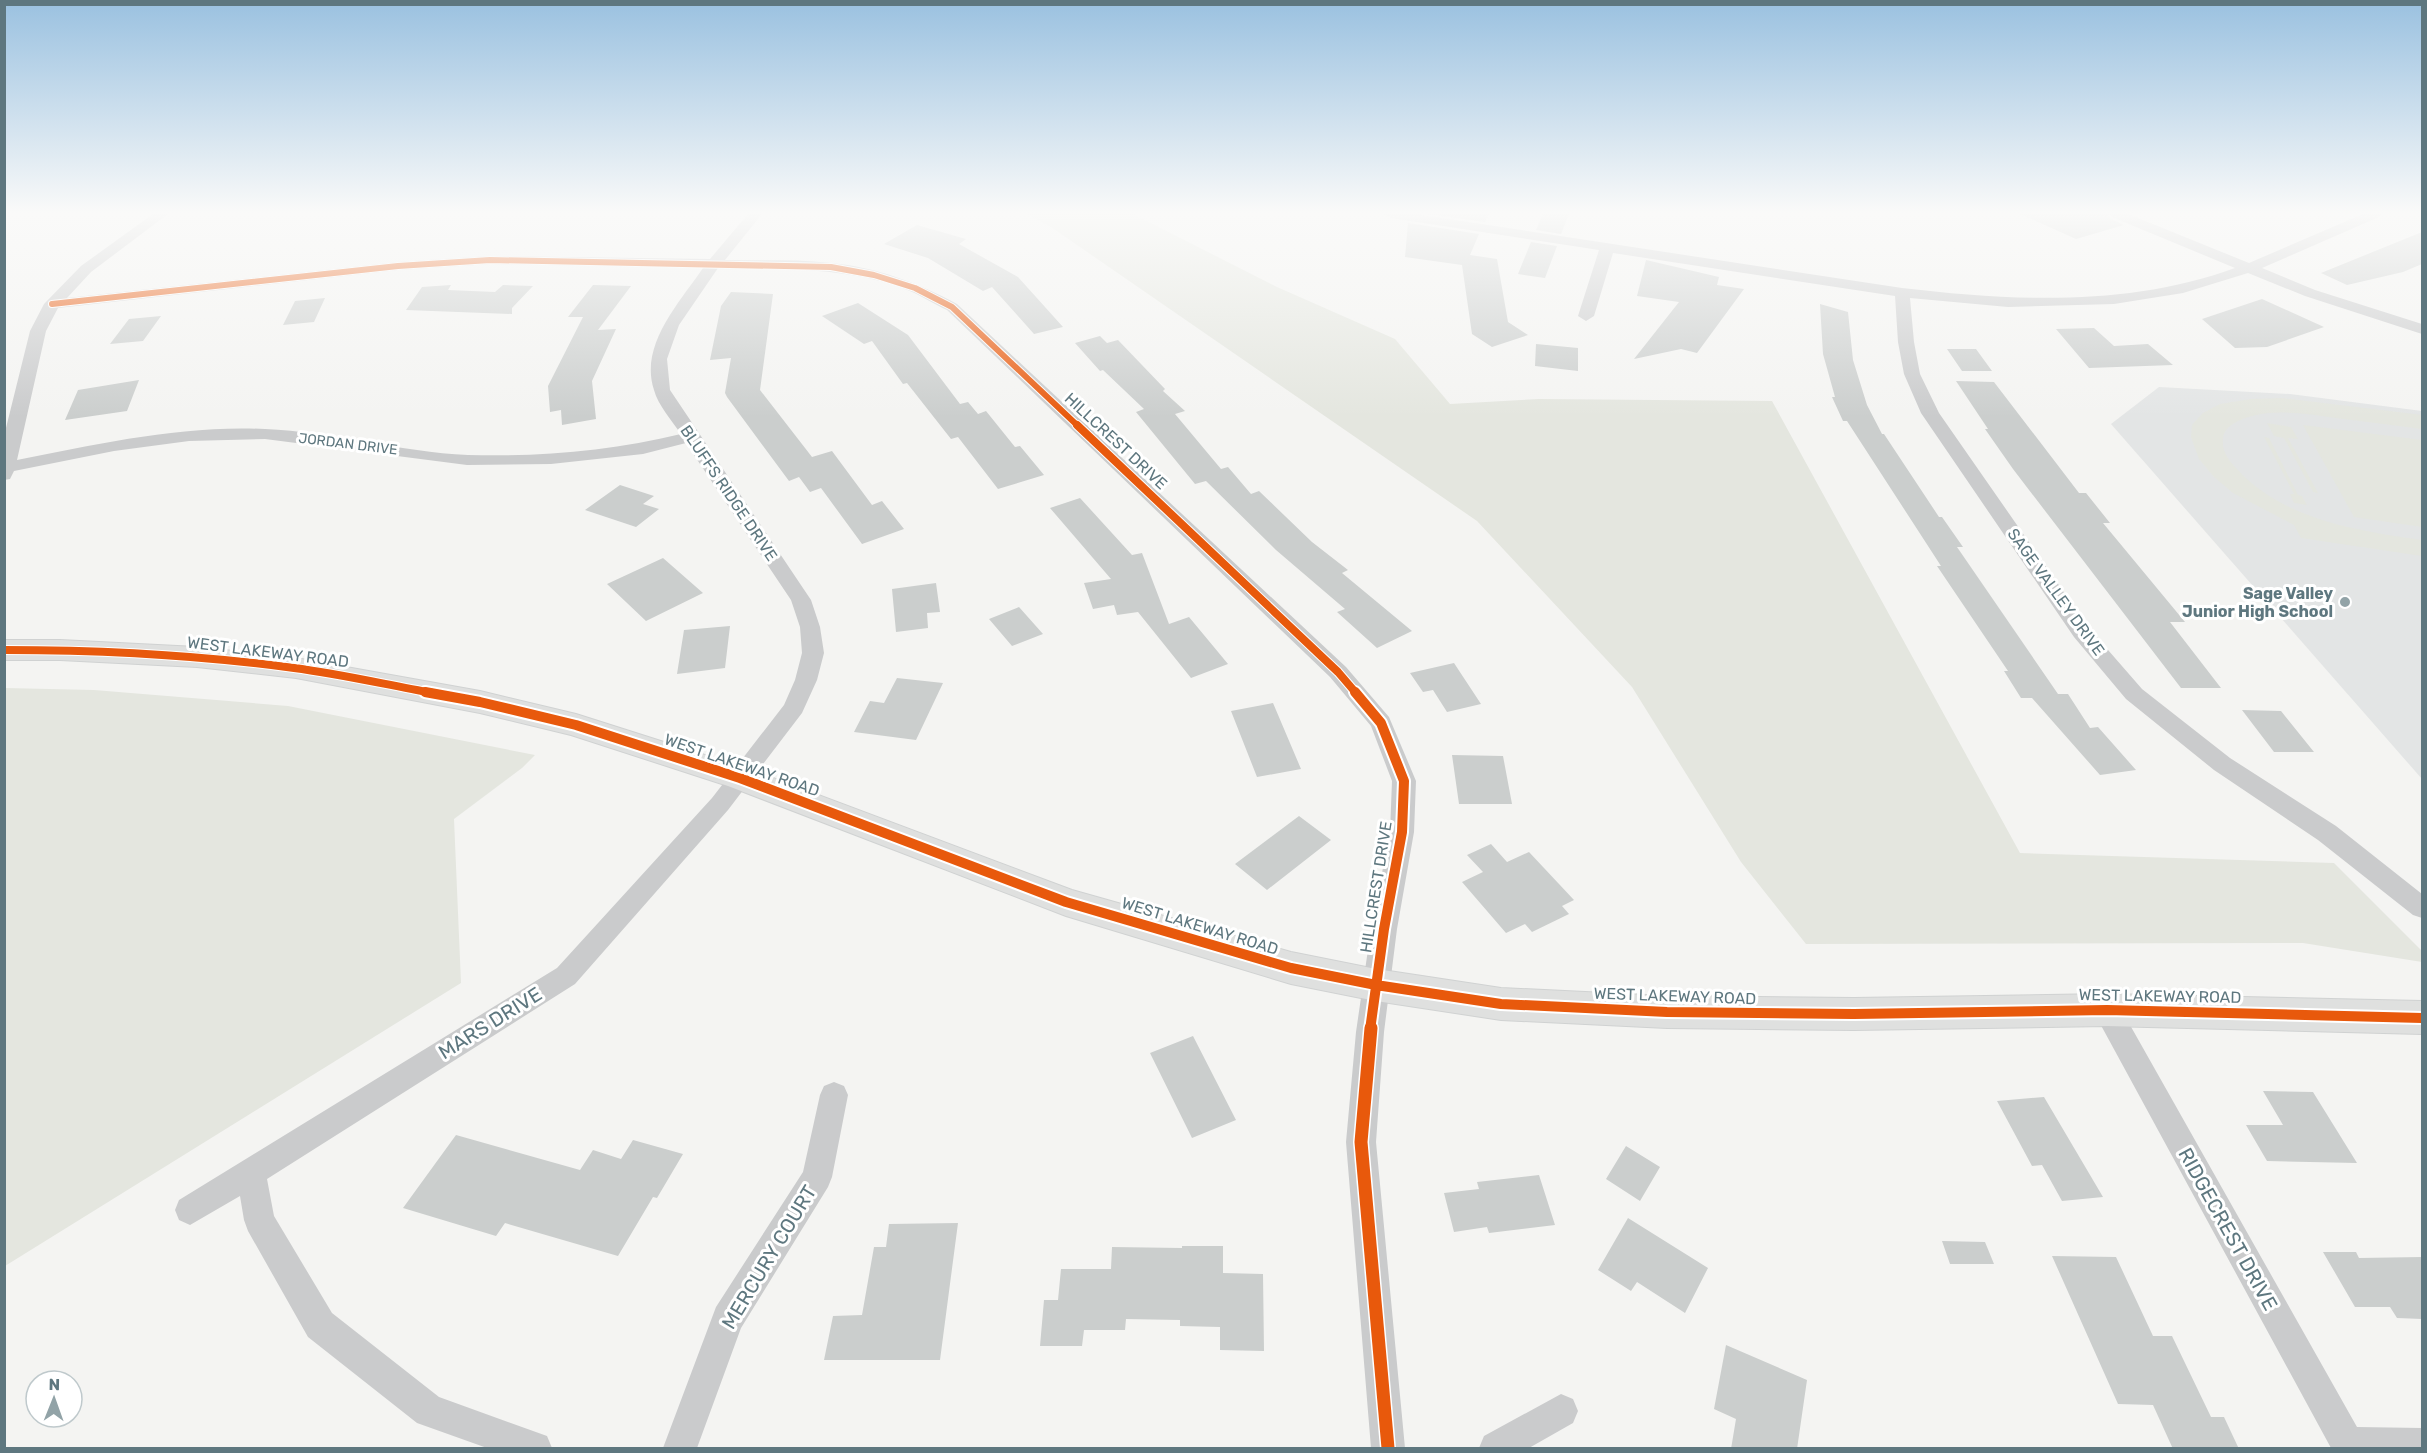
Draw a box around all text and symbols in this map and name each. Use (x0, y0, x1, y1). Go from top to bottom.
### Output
street label: HILLCREST DRIVE (1061, 389, 1171, 493)
street label: BLUFFS RIDGE DRIVE (677, 422, 781, 564)
street label: JORDAN DRIVE (297, 429, 399, 459)
street label: SAGE VALLEY DRIVE (2004, 525, 2108, 659)
place label: Sage Valley Junior High School (2182, 584, 2333, 621)
marker: Sage Valley Junior High School (2338, 595, 2352, 609)
street label: WEST LAKEWAY ROAD (186, 633, 350, 671)
street label: WEST LAKEWAY ROAD (662, 730, 822, 800)
street label: HILLCREST DRIVE (1356, 820, 1396, 954)
street label: WEST LAKEWAY ROAD (1119, 893, 1281, 959)
street label: MARS DRIVE (434, 982, 546, 1064)
street label: WEST LAKEWAY ROAD (1593, 984, 1757, 1008)
street label: WEST LAKEWAY ROAD (2078, 985, 2242, 1007)
street label: RIDGECREST DRIVE (2173, 1143, 2283, 1315)
street label: MERCURY COURT (717, 1180, 822, 1333)
north arrow (24, 1369, 84, 1429)
text: N (48, 1375, 60, 1394)

